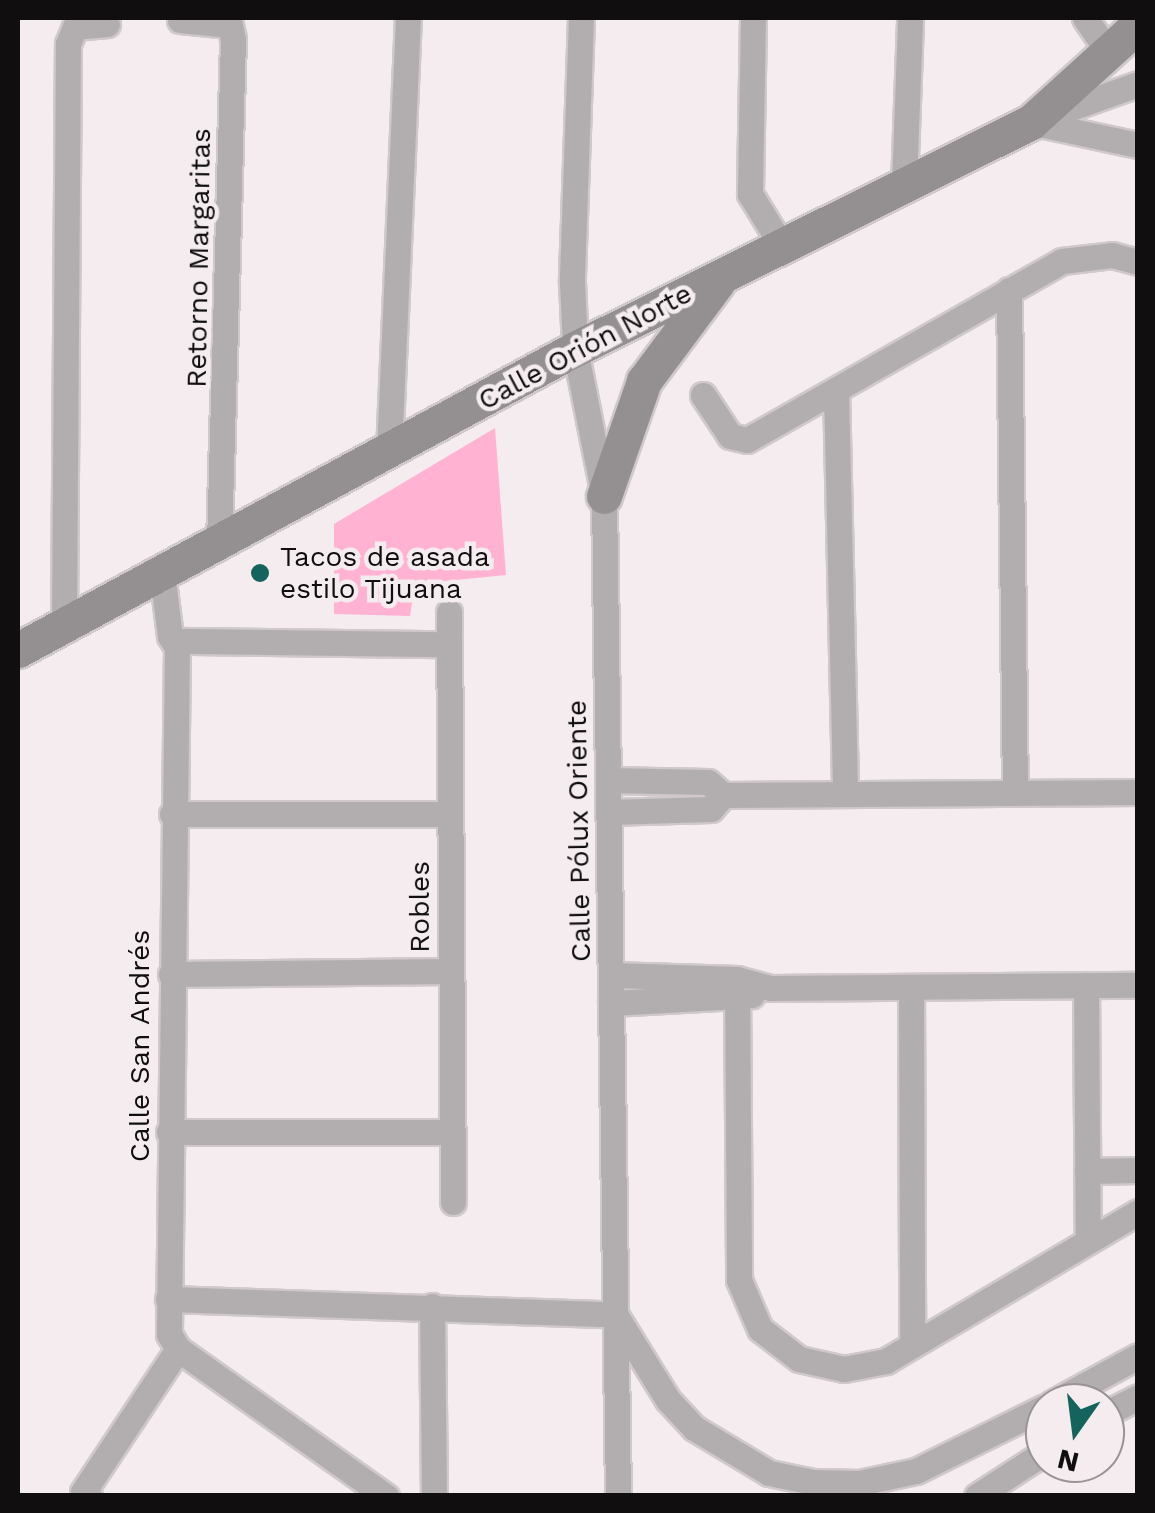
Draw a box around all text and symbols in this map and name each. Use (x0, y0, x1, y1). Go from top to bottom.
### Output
street label: Retorno Margaritas (180, 128, 218, 388)
street label: Calle Orión Norte (473, 277, 697, 417)
place label: Tacos de asada estilo Tijuana (280, 540, 490, 606)
marker: Tacos de asada estilo Tijuana (249, 562, 271, 584)
street label: Calle Pólux Oriente (560, 699, 598, 963)
street label: Robles (403, 861, 437, 953)
street label: Calle San Andrés (123, 929, 157, 1163)
north arrow (1025, 1383, 1125, 1483)
text: N (1054, 1442, 1082, 1479)

